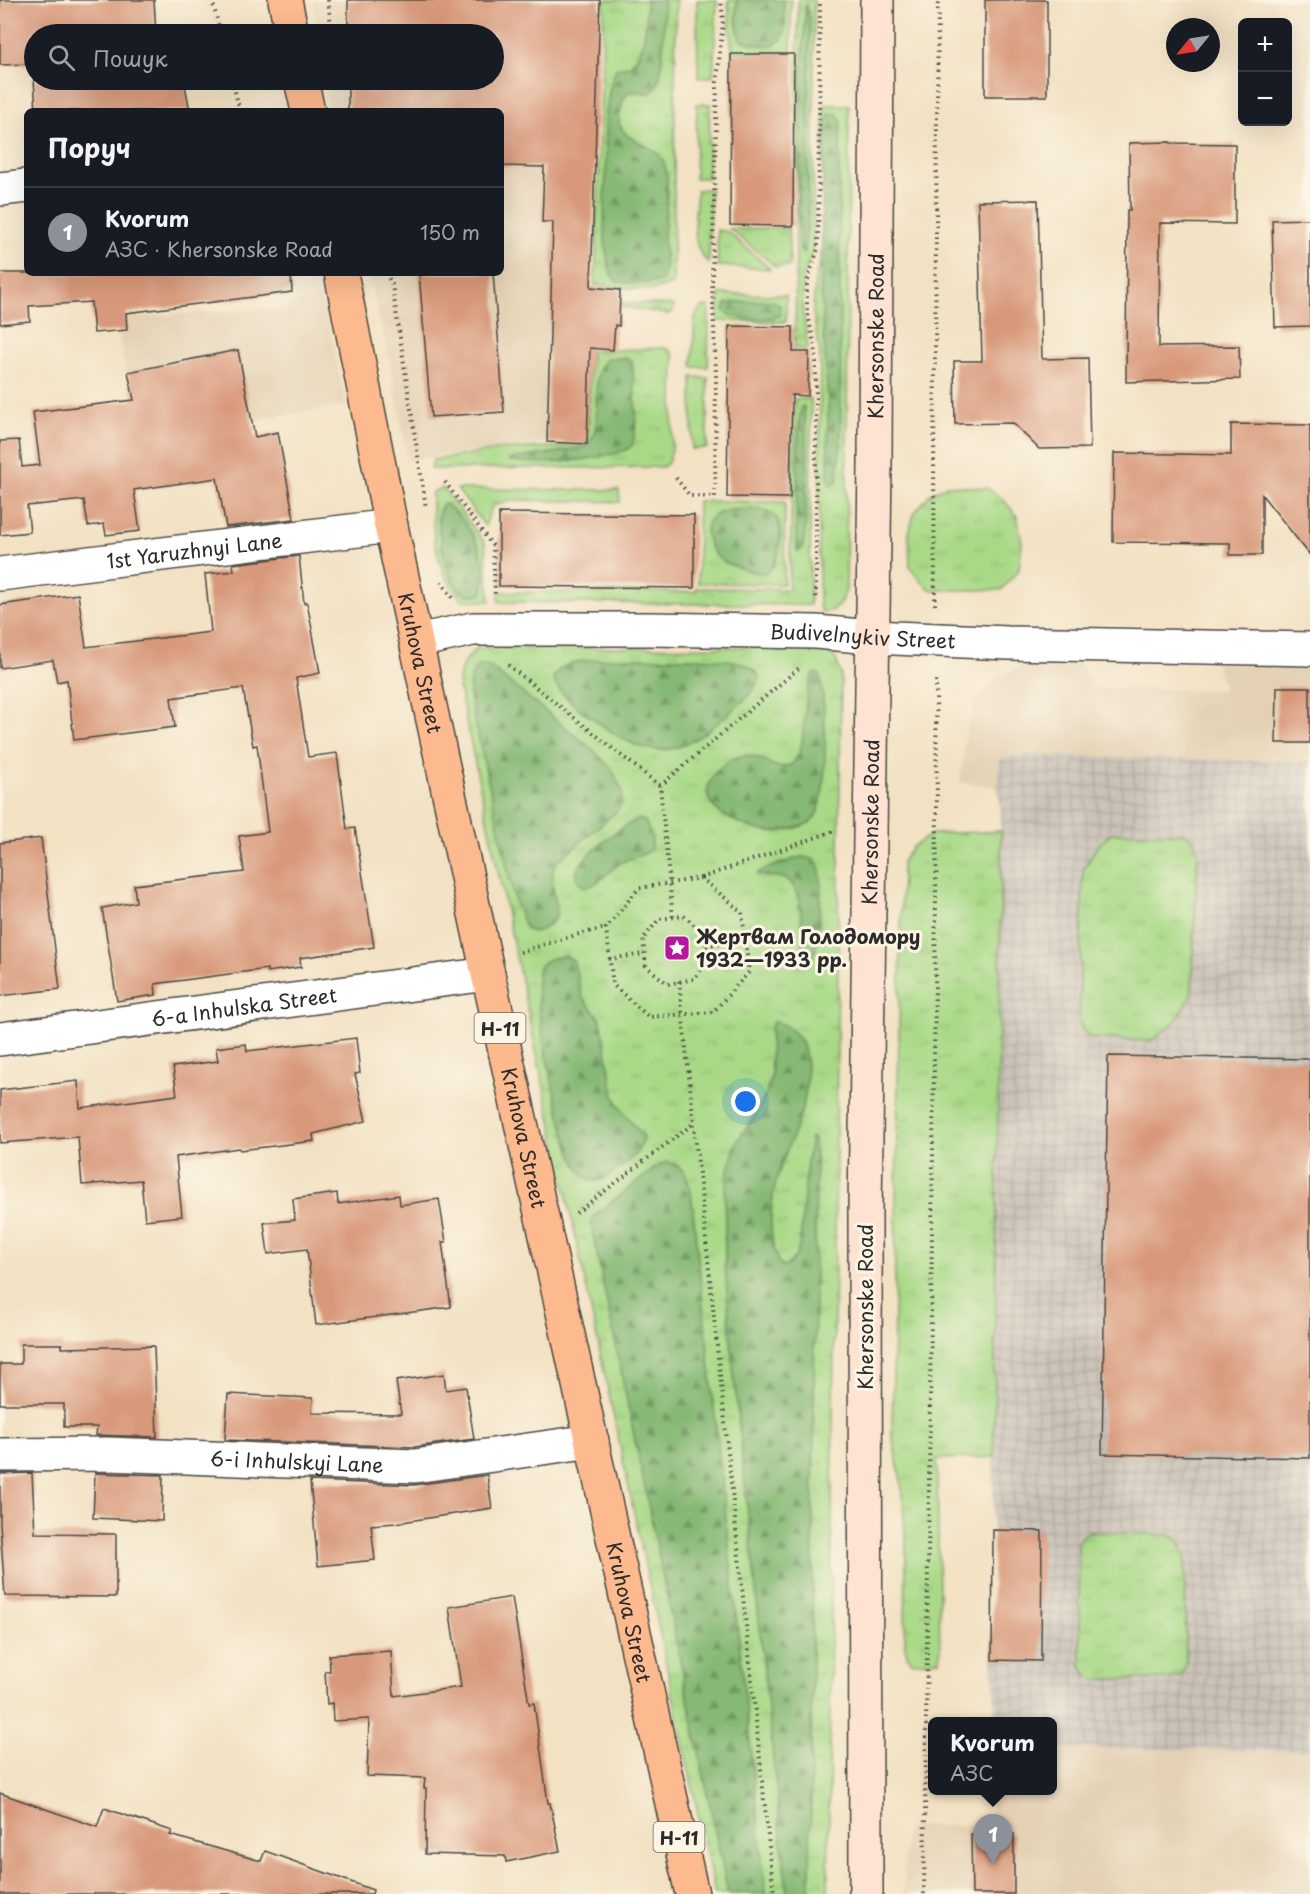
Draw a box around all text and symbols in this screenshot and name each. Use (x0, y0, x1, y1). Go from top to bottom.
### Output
north arrow (1166, 18, 1220, 72)
map controls (1238, 18, 1292, 126)
button: + (1238, 18, 1292, 72)
search box (24, 24, 504, 90)
icon: search (45, 41, 78, 74)
text: Пошук (93, 41, 168, 74)
button: − (1238, 72, 1292, 126)
text: Поруч (48, 128, 131, 167)
text: Kvorum (105, 201, 189, 234)
text: 1 (63, 217, 72, 247)
text: 150 m (420, 217, 480, 247)
text: АЗС · Khersonske Road (105, 234, 333, 264)
street label: Khersonske Road (860, 253, 891, 419)
street label: 1st Yaruzhnyi Lane (105, 524, 284, 576)
street label: Kruhova Street (391, 590, 450, 736)
street label: Budivelnykiv Street (769, 616, 956, 656)
street label: Khersonske Road (854, 739, 886, 905)
place label: Жертвам Голодомору 1932—1933 рр. (696, 921, 920, 974)
place icon: Жертвам Голодомору 1932—1933 рр. (662, 933, 692, 963)
street label: 6-a Inhulska Street (149, 979, 338, 1034)
road number: Н-11 (474, 1013, 526, 1043)
street label: Kruhova Street (494, 1064, 554, 1211)
your location (731, 1087, 760, 1116)
street label: Khersonske Road (850, 1224, 880, 1390)
street label: 6-i Inhulskyi Lane (210, 1443, 384, 1480)
street label: Kruhova Street (599, 1539, 660, 1686)
popup (928, 1717, 1057, 1795)
text: Kvorum (950, 1725, 1035, 1758)
text: АЗС (950, 1758, 994, 1788)
pin: 1 (974, 1814, 1012, 1864)
road number: Н-11 (654, 1822, 704, 1852)

